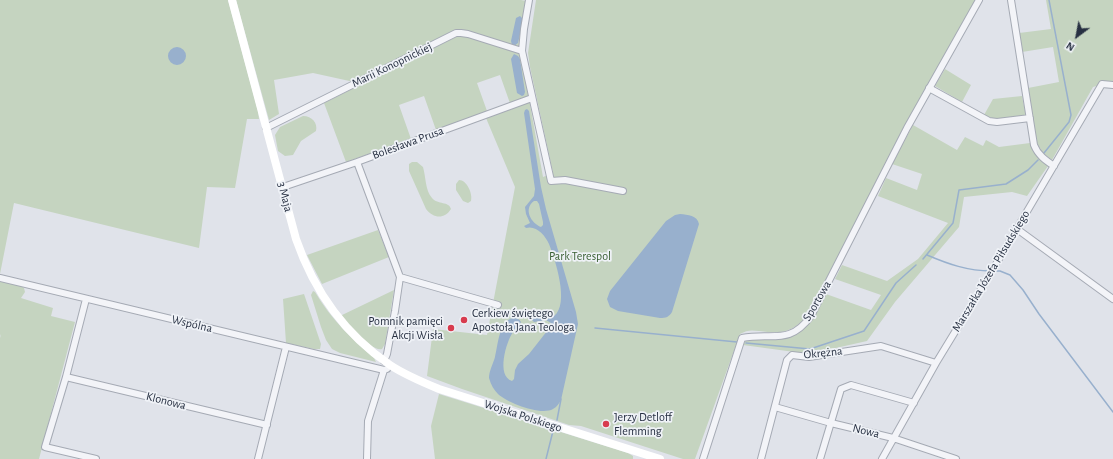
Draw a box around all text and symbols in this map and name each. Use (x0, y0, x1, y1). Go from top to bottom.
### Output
north arrow (1057, 16, 1097, 56)
street label: Marii Konopnickiej (350, 39, 434, 91)
text: N (1064, 40, 1077, 53)
street label: Bolesława Prusa (370, 123, 446, 163)
street label: 3 Maja (274, 180, 296, 214)
street label: Marszałka Józefa Piłsudskiego (949, 208, 1033, 334)
park label: Park Terespol (549, 249, 611, 263)
street label: Sportowa (800, 278, 834, 324)
place label: Cerkiew świętego Apostoła Jana Teologa (472, 306, 575, 334)
street label: Wspólna (170, 312, 214, 336)
place label: Pomnik pamięci Akcji Wisła (368, 314, 443, 342)
marker: Cerkiew świętego Apostoła Jana Teologa (459, 315, 469, 325)
marker: Pomnik pamięci Akcji Wisła (446, 323, 456, 333)
street label: Okrężna (803, 344, 843, 362)
street label: Klonowa (145, 389, 187, 413)
street label: Wojska Polskiego (482, 397, 564, 435)
place label: Jerzy Detloff Flemming (614, 410, 672, 438)
marker: Jerzy Detloff Flemming (601, 419, 611, 429)
street label: Nowa (851, 421, 881, 441)

